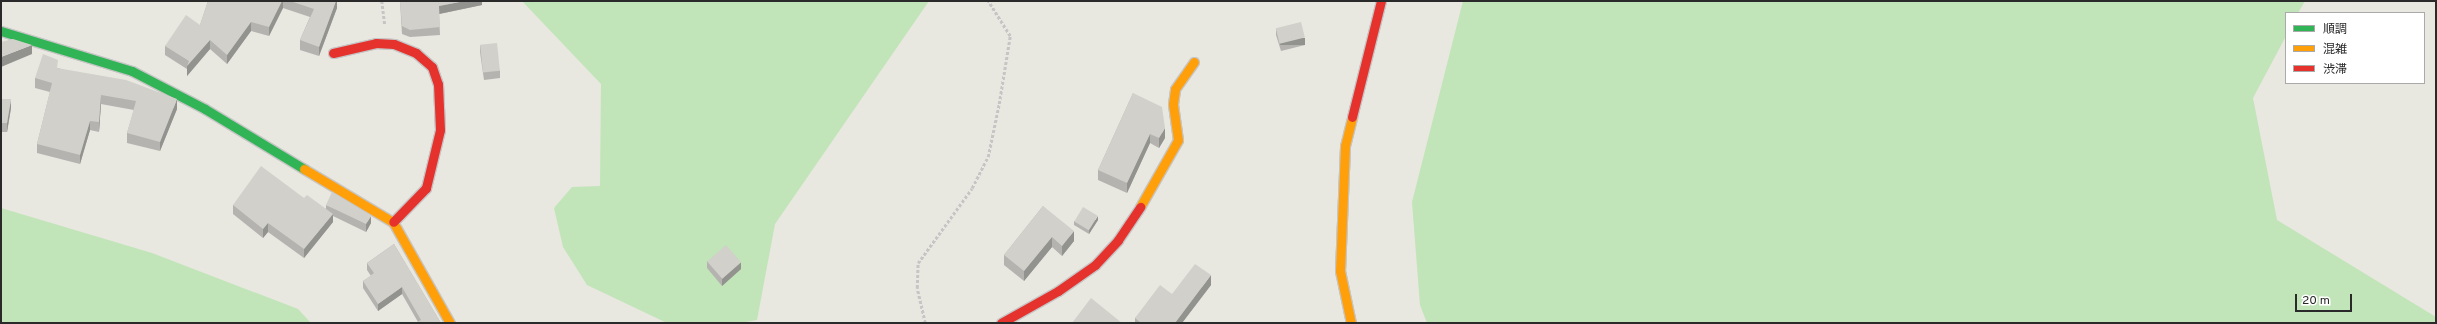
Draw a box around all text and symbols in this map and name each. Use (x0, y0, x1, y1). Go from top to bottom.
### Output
legend (2285, 12, 2425, 84)
text: 順調 (2323, 22, 2347, 38)
text: 混雑 (2323, 42, 2347, 58)
text: 渋滞 (2323, 62, 2347, 78)
scale bar (2297, 286, 2354, 312)
text: 20 m (2302, 293, 2330, 309)

